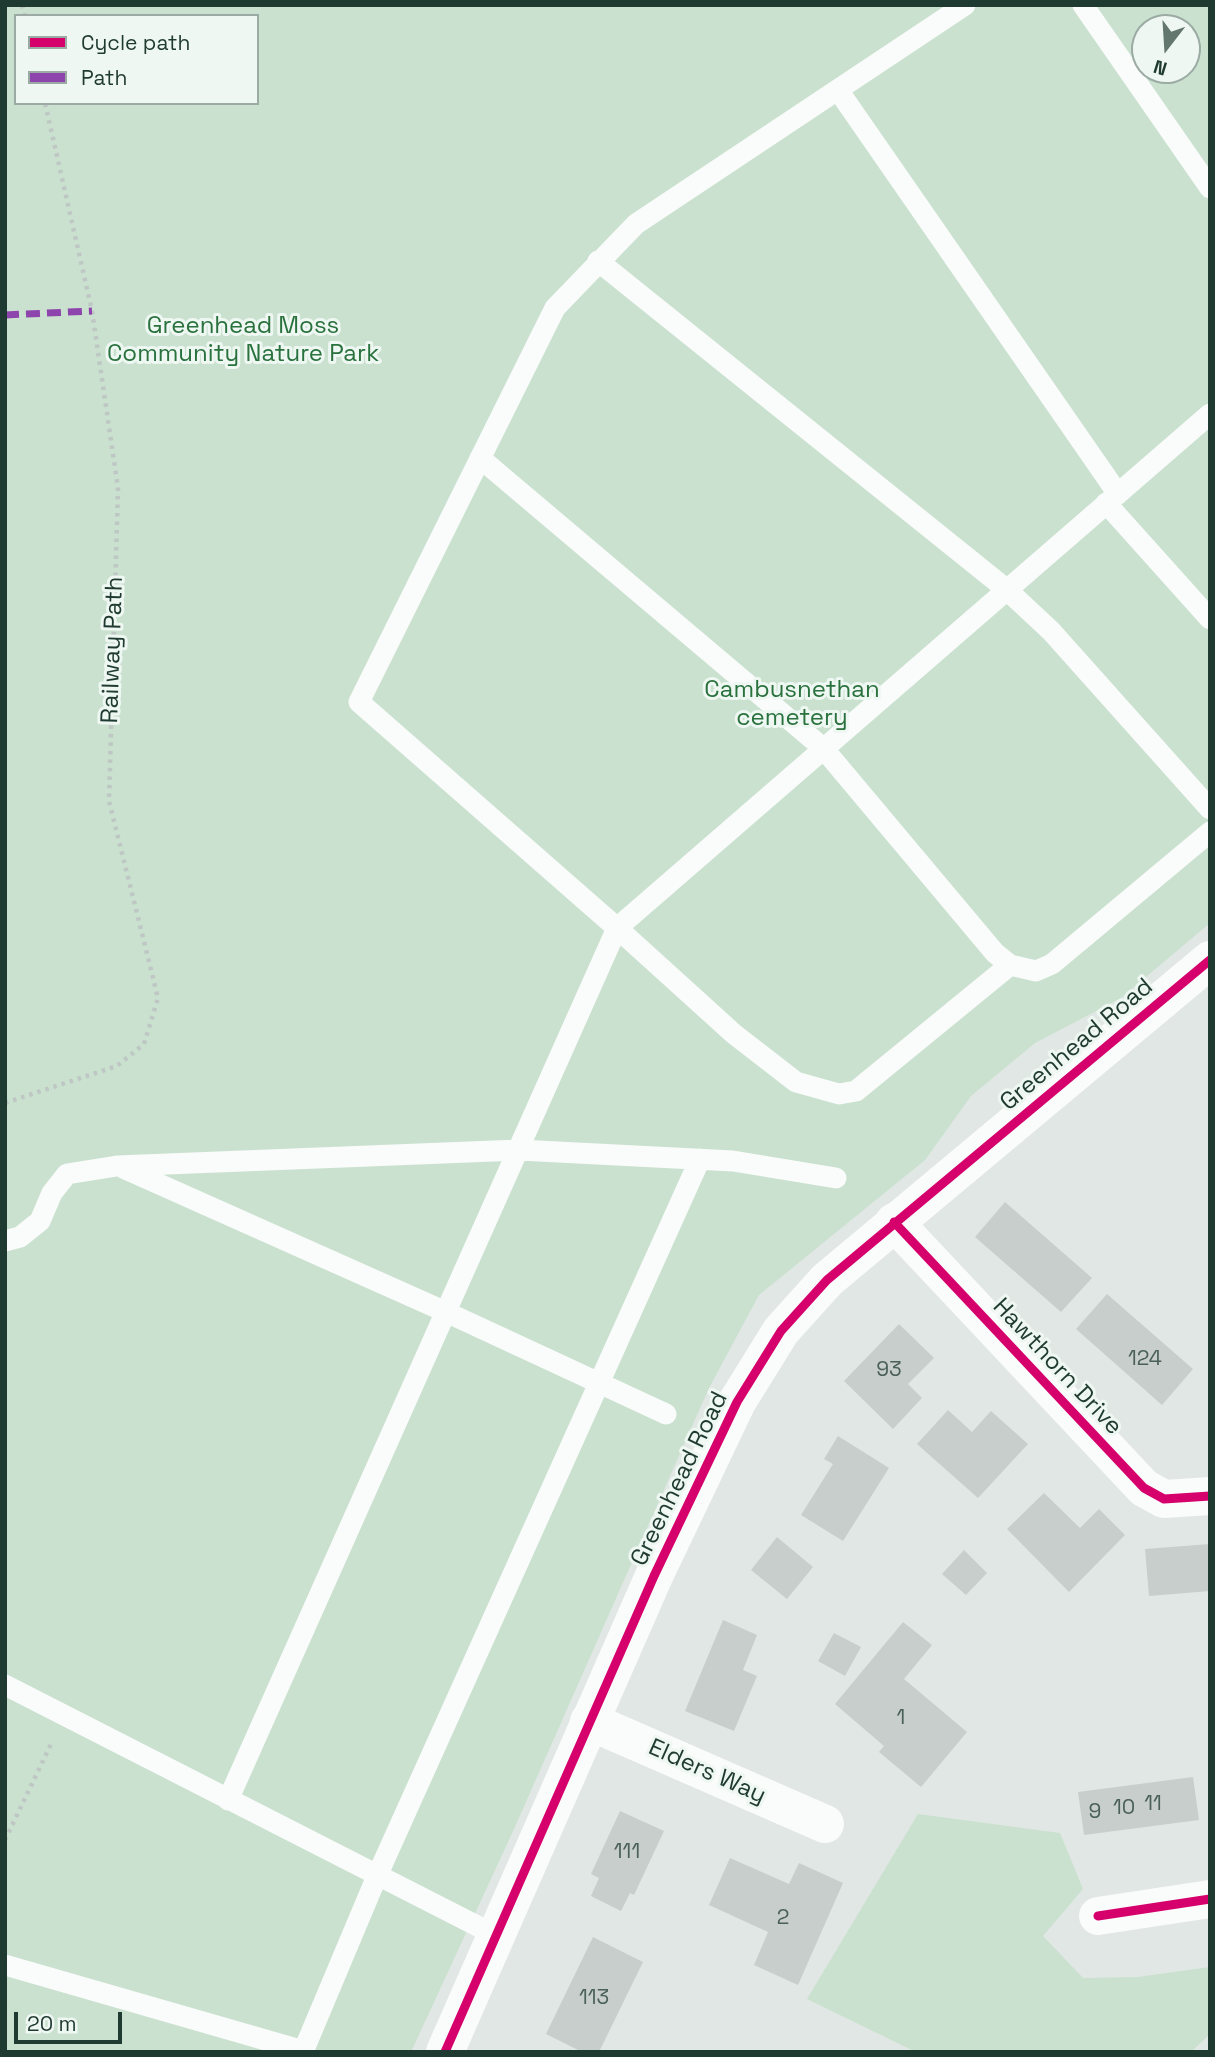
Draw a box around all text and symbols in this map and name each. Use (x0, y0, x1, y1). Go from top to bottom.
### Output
legend (14, 14, 259, 105)
north arrow (1131, 14, 1201, 84)
text: Cycle path (81, 29, 190, 56)
text: N (1151, 54, 1170, 81)
text: Path (81, 64, 127, 91)
park label: Greenhead Moss Community Nature Park (107, 312, 379, 368)
street label: Railway Path (96, 576, 130, 724)
park label: Cambusnethan cemetery (704, 676, 880, 732)
street label: Greenhead Road (995, 973, 1159, 1117)
street label: Hawthorn Drive (986, 1293, 1128, 1441)
house number: 124 (1128, 1346, 1162, 1372)
house number: 93 (876, 1357, 902, 1383)
street label: Greenhead Road (625, 1387, 735, 1571)
house number: 1 (897, 1705, 905, 1731)
street label: Elders Way (644, 1733, 770, 1811)
house number: 11 (1144, 1791, 1162, 1817)
house number: 10 (1113, 1795, 1135, 1821)
house number: 9 (1089, 1799, 1101, 1825)
house number: 111 (614, 1839, 640, 1865)
house number: 2 (777, 1905, 789, 1931)
house number: 113 (579, 1985, 609, 2011)
scale bar (18, 1997, 126, 2041)
text: 20 m (27, 2010, 77, 2037)

